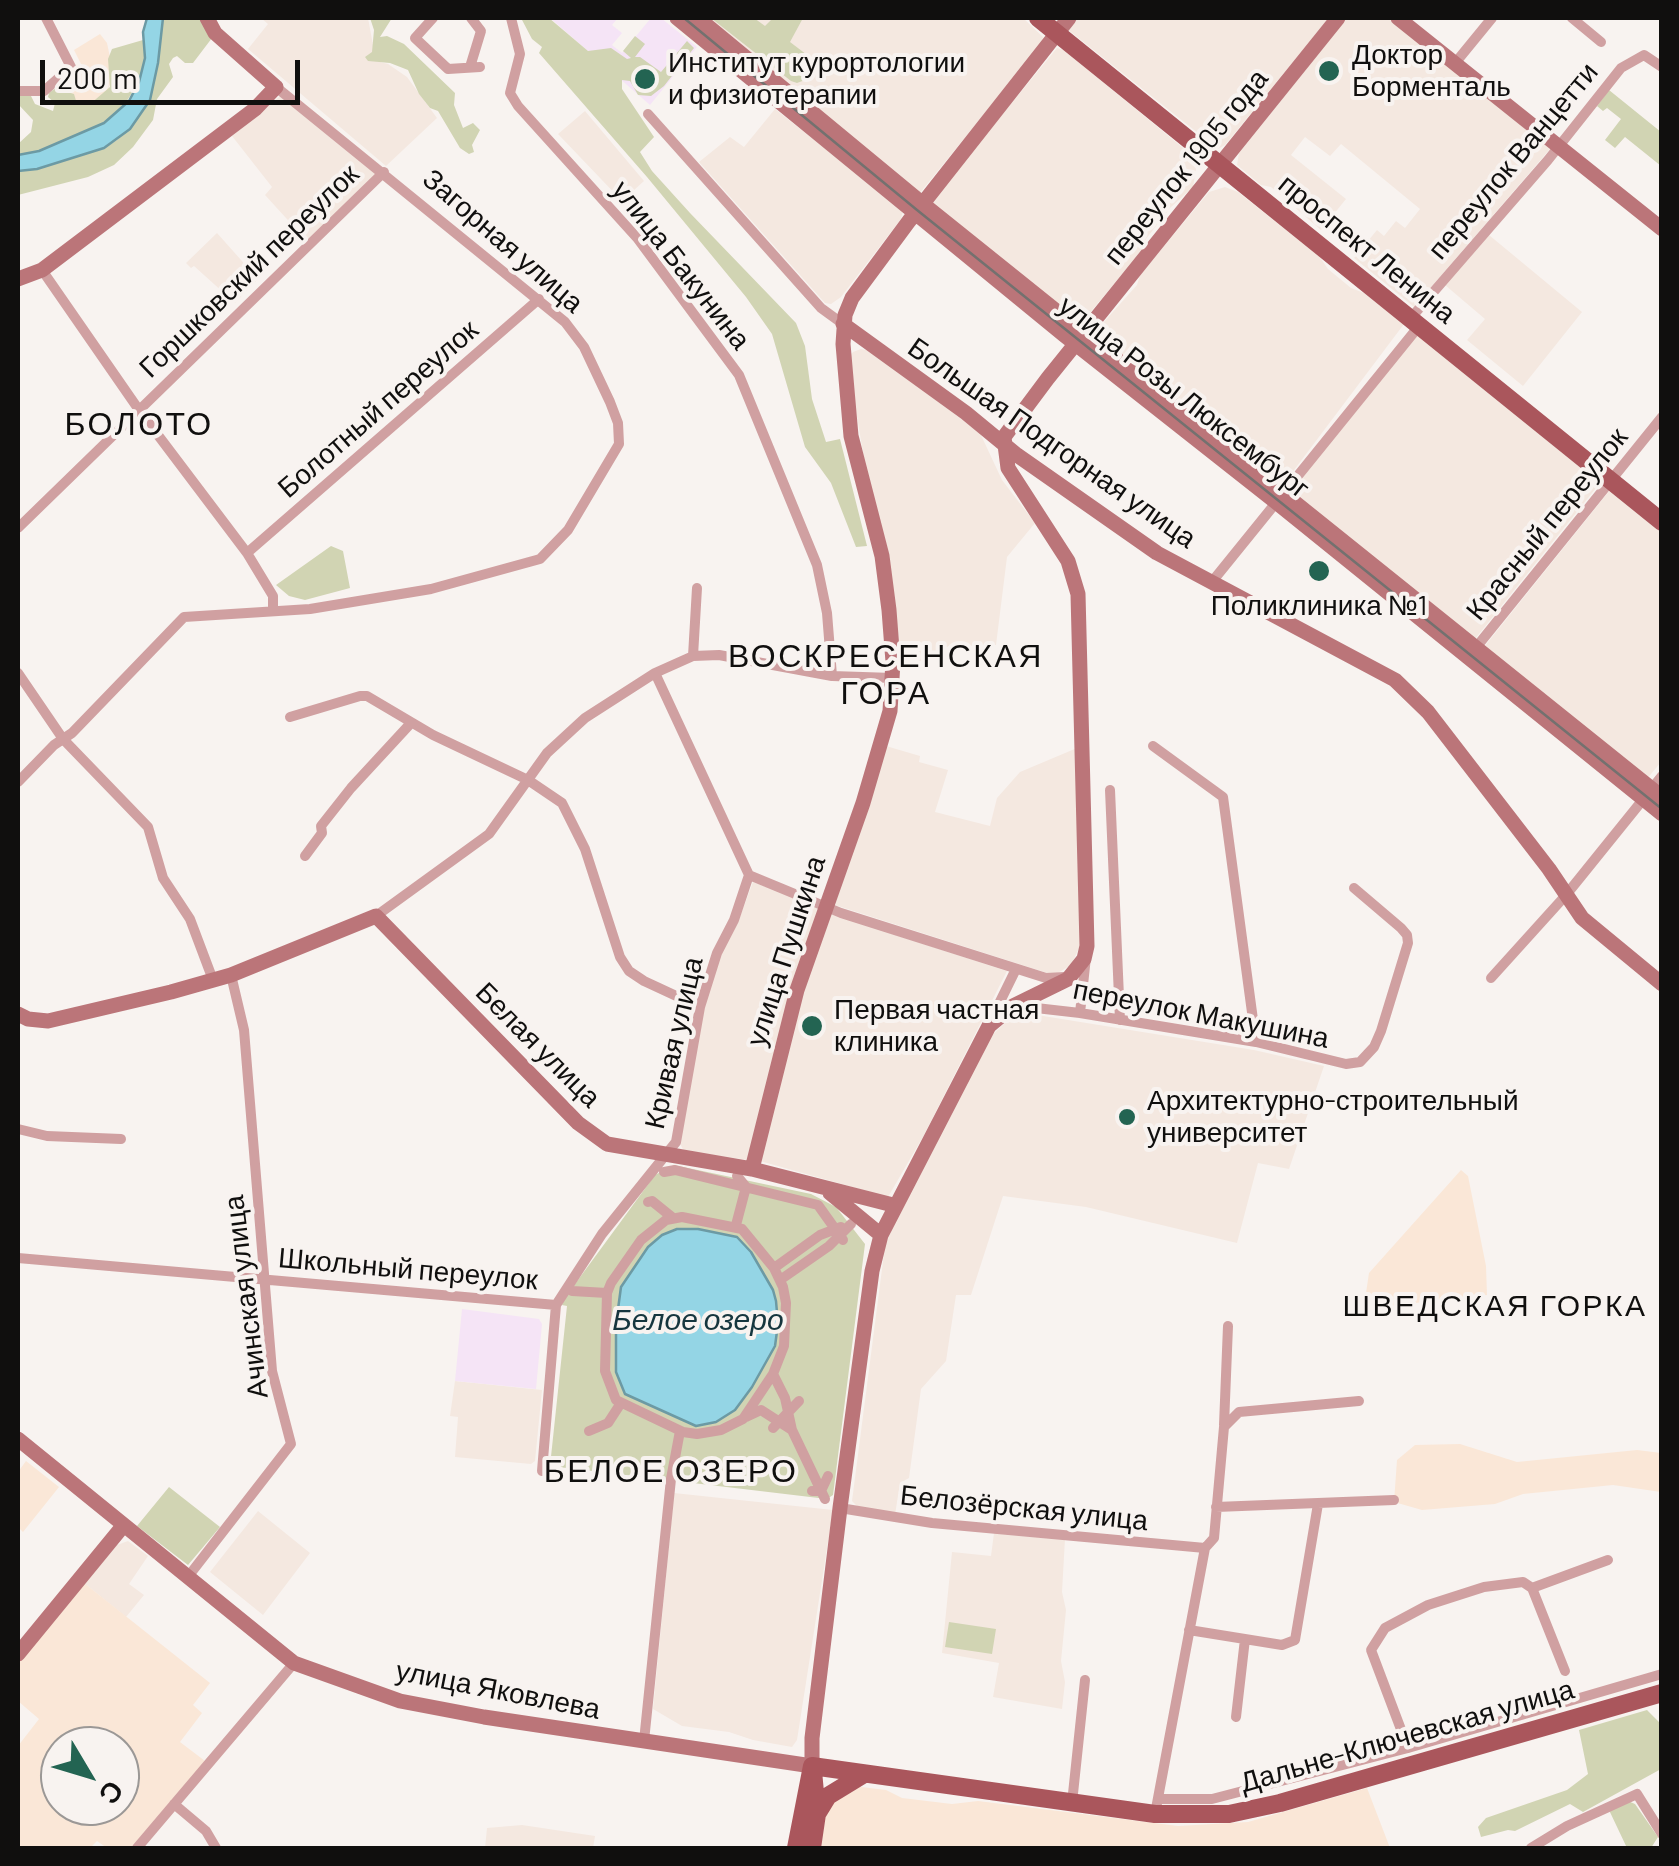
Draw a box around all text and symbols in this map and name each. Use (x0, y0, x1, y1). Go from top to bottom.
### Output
place label: Доктор Борменталь (1352, 38, 1511, 104)
scale bar (45, 40, 305, 102)
place label: Институт курортологии и физиотерапии (668, 46, 965, 112)
street label: переулок Ванцетти (1421, 56, 1605, 266)
marker: Доктор Борменталь (1316, 58, 1342, 84)
text: 200 m (57, 59, 138, 95)
street label: переулок 1905 года (1097, 63, 1275, 271)
marker: Институт курортологии и физиотерапии (632, 66, 658, 92)
street label: Горшковский переулок (132, 157, 366, 385)
street label: Загорная улица (416, 162, 590, 320)
street label: проспект Ленина (1272, 167, 1462, 331)
street label: улица Бакунина (605, 174, 757, 356)
street label: улица Розы Люксембург (1052, 289, 1316, 505)
street label: Болотный переулок (271, 313, 485, 505)
street label: Большая Подгорная улица (901, 331, 1203, 555)
district label: БОЛОТО (64, 405, 214, 443)
street label: Красный переулок (1459, 421, 1635, 627)
marker: Поликлиника №1 (1306, 558, 1332, 584)
place label: Поликлиника №1 (1211, 589, 1427, 623)
district label: ВОСКРЕСЕНСКАЯ ГОРА (728, 637, 1044, 712)
street label: улица Пушкина (739, 852, 833, 1050)
street label: Кривая улица (638, 954, 710, 1132)
street label: переулок Макушина (1070, 973, 1332, 1055)
street label: Белая улица (469, 976, 607, 1114)
place label: Первая частная клиника (834, 993, 1039, 1059)
marker: Первая частная клиника (799, 1013, 825, 1039)
place label: Архитектурно-строительный университет (1147, 1084, 1519, 1150)
marker: Архитектурно-строительный университет (1116, 1106, 1138, 1128)
street label: Ачинская улица (217, 1193, 275, 1401)
street label: Школьный переулок (277, 1241, 539, 1297)
district label: ШВЕДСКАЯ ГОРКА (1342, 1288, 1648, 1324)
water label: Белое озеро (612, 1302, 784, 1338)
district label: БЕЛОЕ ОЗЕРО (544, 1452, 798, 1490)
street label: Белозёрская улица (898, 1478, 1150, 1538)
street label: улица Яковлева (393, 1654, 603, 1726)
street label: Дальне-Ключевская улица (1236, 1672, 1578, 1800)
north arrow (40, 1726, 140, 1826)
text: С (92, 1775, 132, 1812)

